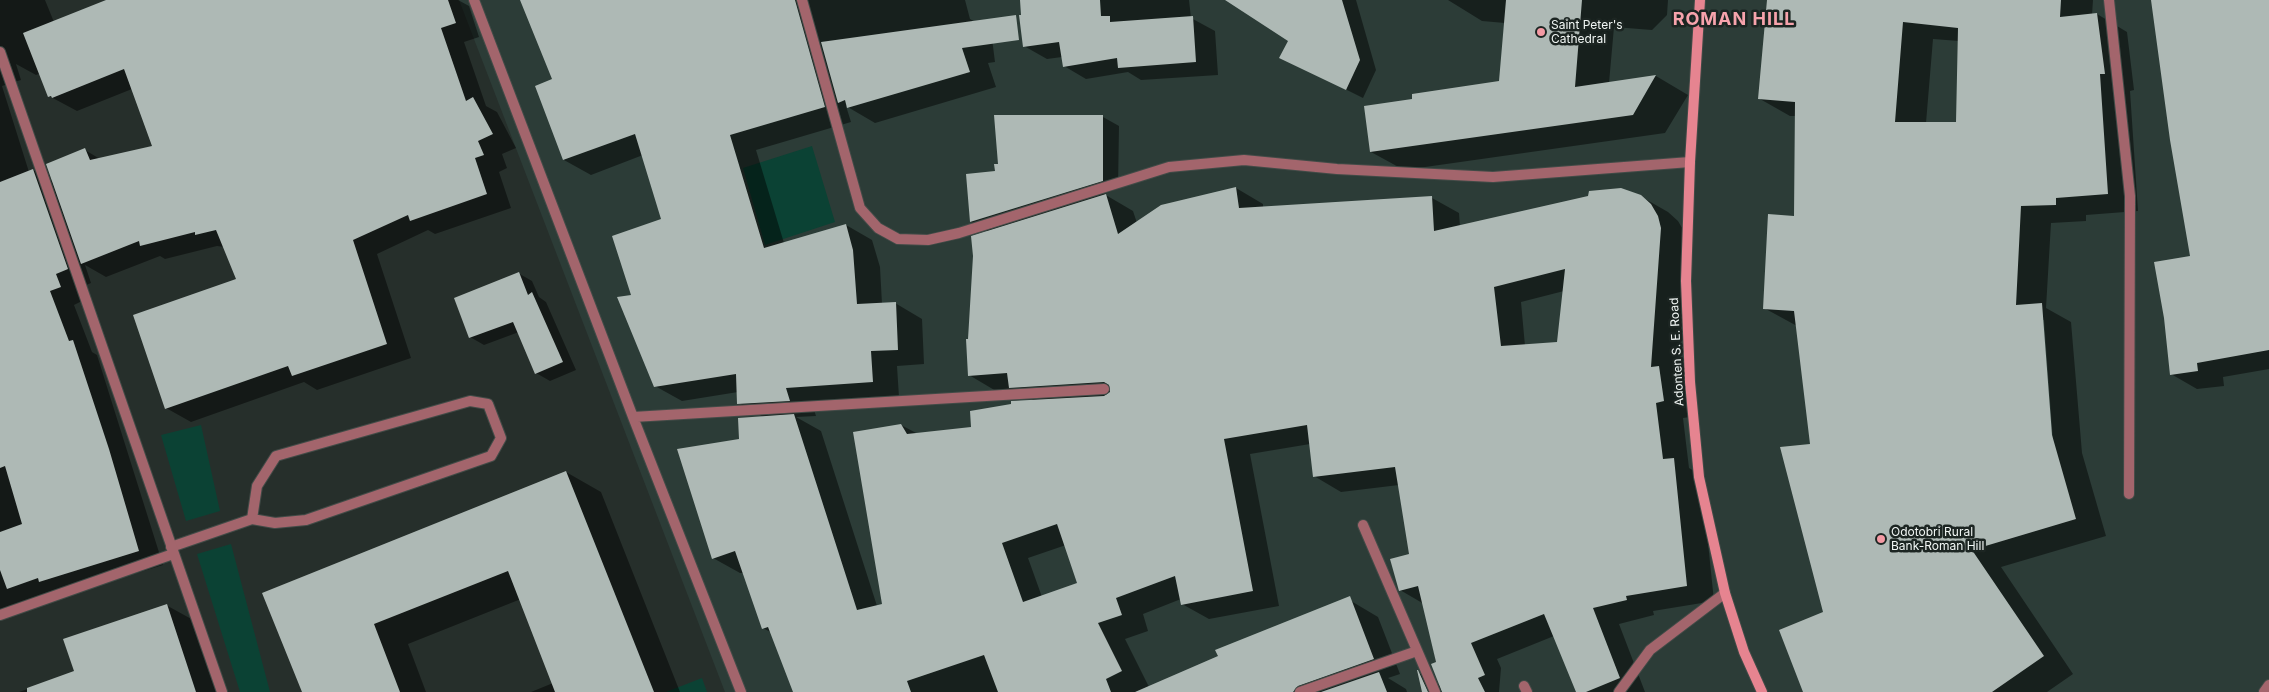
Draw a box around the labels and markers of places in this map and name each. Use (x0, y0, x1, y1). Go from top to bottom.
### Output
place label: Saint Peter's Cathedral (1551, 18, 1623, 46)
marker: Saint Peter's Cathedral (1535, 26, 1547, 38)
place label: Odotobri Rural Bank-Roman Hill (1891, 525, 1984, 553)
marker: Odotobri Rural Bank-Roman Hill (1875, 533, 1887, 545)

